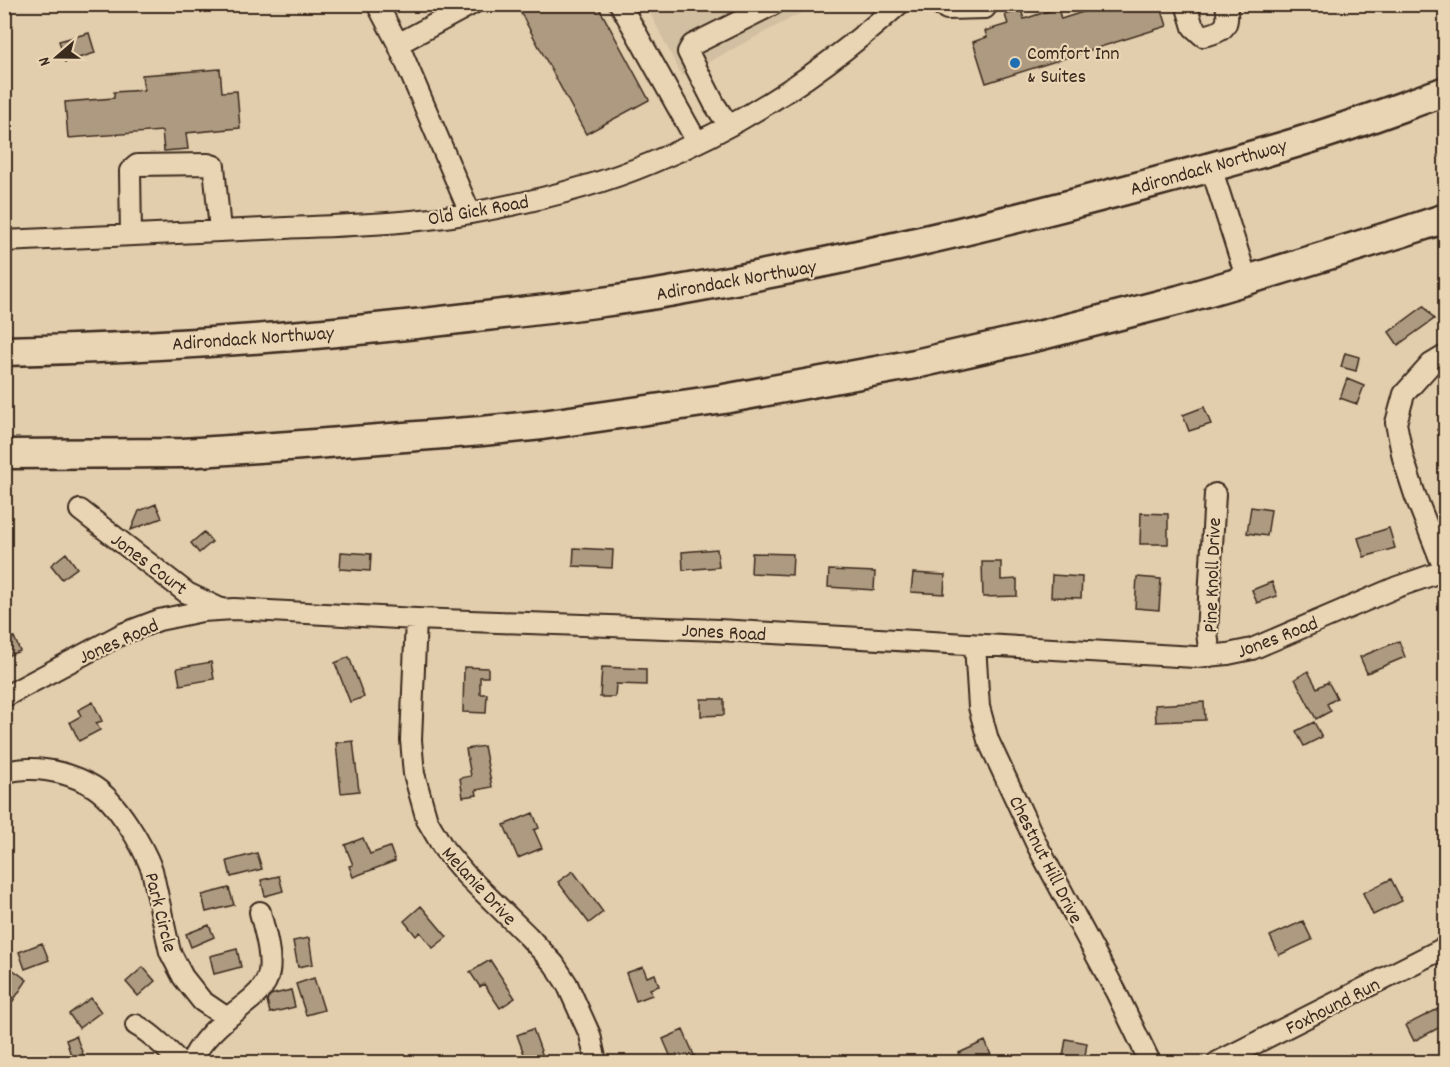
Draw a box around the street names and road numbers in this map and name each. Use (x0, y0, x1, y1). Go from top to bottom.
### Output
street label: Adirondack Northway (1127, 133, 1292, 205)
street label: Old Gick Road (426, 189, 531, 235)
street label: Adirondack Northway (654, 254, 820, 310)
street label: Adirondack Northway (171, 320, 336, 360)
street label: Pine Knoll Drive (1198, 517, 1230, 633)
street label: Jones Court (104, 527, 192, 603)
street label: Jones Road (1234, 611, 1323, 667)
street label: Jones Road (75, 613, 164, 673)
street label: Jones Road (681, 618, 767, 650)
street label: Chestnut Hill Drive (1000, 792, 1089, 929)
street label: Melanie Drive (434, 841, 522, 933)
street label: Park Circle (136, 870, 183, 956)
street label: Foxhound Run (1281, 972, 1385, 1043)

